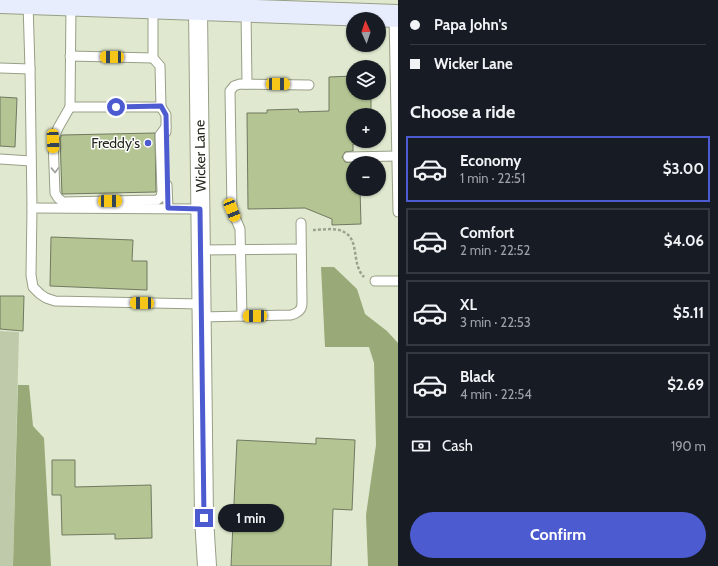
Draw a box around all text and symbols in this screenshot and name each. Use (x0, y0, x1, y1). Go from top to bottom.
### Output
north arrow (346, 12, 386, 52)
map controls (346, 12, 386, 196)
text: Papa John's (434, 16, 507, 34)
car (100, 51, 124, 63)
text: Wicker Lane (434, 55, 513, 73)
button: layers (346, 60, 386, 100)
car (266, 78, 290, 90)
route start (107, 98, 125, 116)
text: Choose a ride (410, 101, 515, 123)
button: + (346, 108, 386, 148)
street label: Wicker Lane (190, 120, 210, 192)
car (47, 129, 59, 153)
place label: Freddy's (91, 134, 140, 152)
marker: Freddy's (143, 138, 153, 148)
icon: car (412, 151, 448, 187)
text: Economy (460, 152, 521, 170)
button: − (346, 156, 386, 196)
text: $3.00 (663, 160, 704, 178)
one-way arrow (50, 167, 59, 173)
text: 1 min · 22:51 (460, 170, 525, 186)
car (98, 195, 122, 207)
car (222, 197, 242, 223)
icon: car (412, 223, 448, 259)
text: Comfort (460, 224, 514, 242)
text: $4.06 (664, 232, 704, 250)
text: 2 min · 22:52 (460, 242, 530, 258)
icon: car (412, 295, 448, 331)
text: XL (460, 296, 477, 314)
car (130, 297, 154, 309)
text: $5.11 (673, 304, 704, 322)
car (243, 310, 267, 322)
text: 3 min · 22:53 (460, 314, 531, 330)
icon: car (412, 367, 448, 403)
text: Black (460, 368, 495, 386)
text: $2.69 (667, 376, 704, 394)
text: 4 min · 22:54 (460, 386, 532, 402)
icon: cash (410, 435, 432, 457)
text: Cash (442, 437, 473, 455)
text: 190 m (671, 438, 706, 454)
callout: 1 min (218, 504, 284, 532)
route end (195, 509, 213, 527)
text: 1 min (236, 510, 266, 526)
button: Confirm (410, 512, 706, 558)

